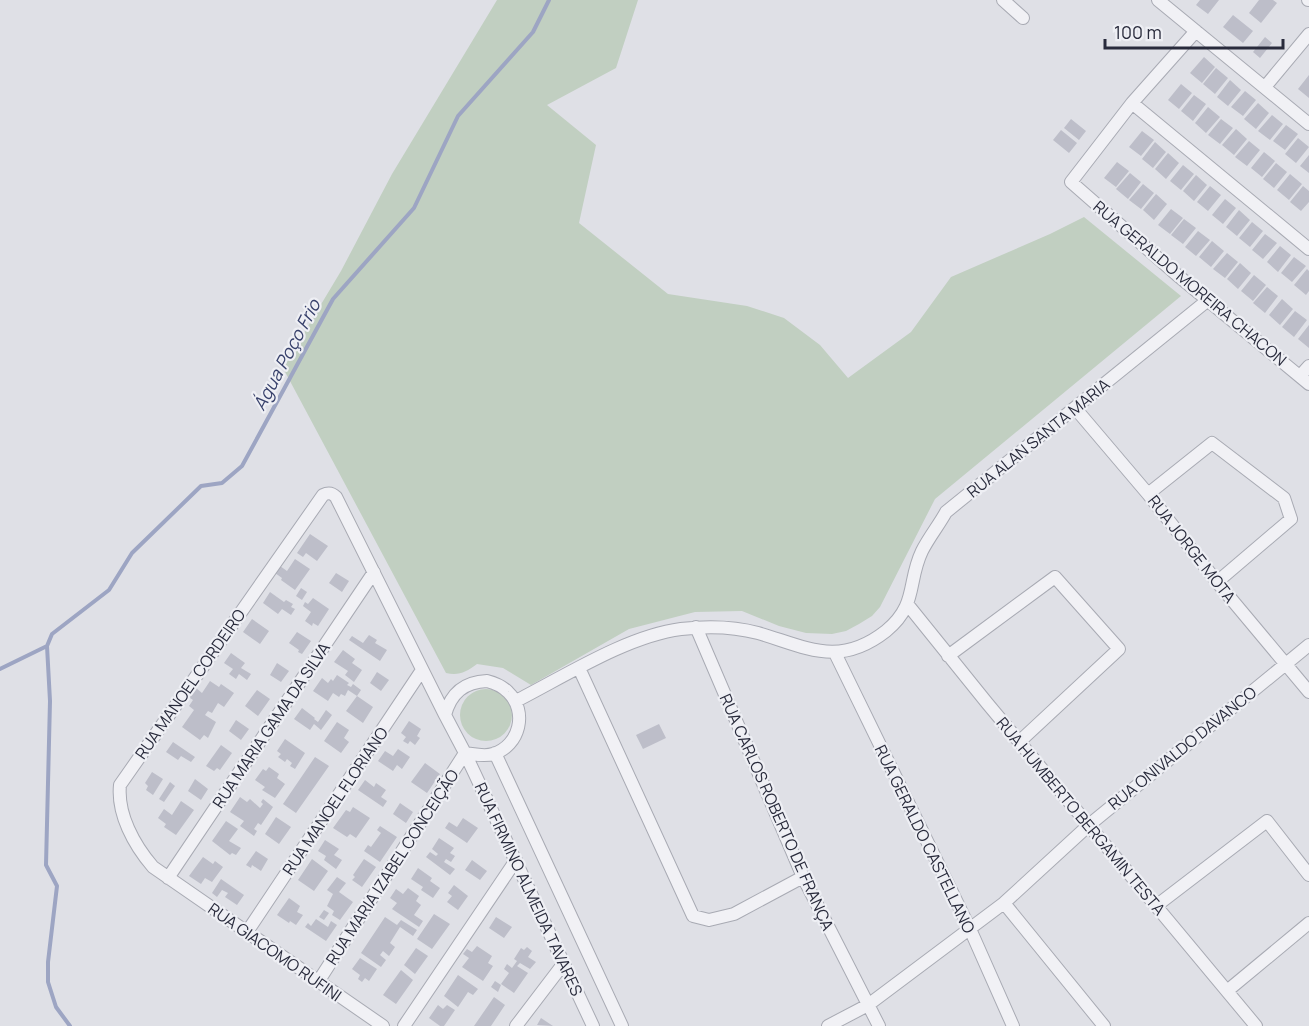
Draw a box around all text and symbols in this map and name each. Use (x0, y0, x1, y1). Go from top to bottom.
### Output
scale bar (1105, 12, 1284, 50)
text: 100 m (1114, 20, 1162, 44)
street label: RUA GERALDO MOREIRA CHACON (1089, 195, 1291, 371)
water label: Água Poço Frio (247, 294, 326, 414)
street label: RUA ALAN SANTA MARIA (962, 373, 1114, 503)
street label: RUA JORGE MOTA (1143, 491, 1241, 607)
street label: RUA MANOEL CORDEIRO (130, 604, 250, 763)
street label: RUA MARIA GAMA DA SILVA (207, 638, 335, 812)
street label: RUA ONIVALDO DAVANCO (1103, 681, 1261, 815)
street label: RUA CARLOS ROBERTO DE FRANÇA (715, 690, 839, 934)
street label: RUA HUMBERTO BERGAMIN TESTA (992, 712, 1170, 920)
street label: RUA MANOEL FLORIANO (277, 722, 393, 879)
street label: RUA GERALDO CASTELLANO (870, 741, 980, 937)
street label: RUA MARIA IZABEL CONCEIÇÃO (320, 765, 464, 969)
street label: RUA FIRMINO ALMEIDA TAVARES (470, 779, 588, 999)
street label: RUA GIACOMO RUFINI (204, 898, 346, 1006)

